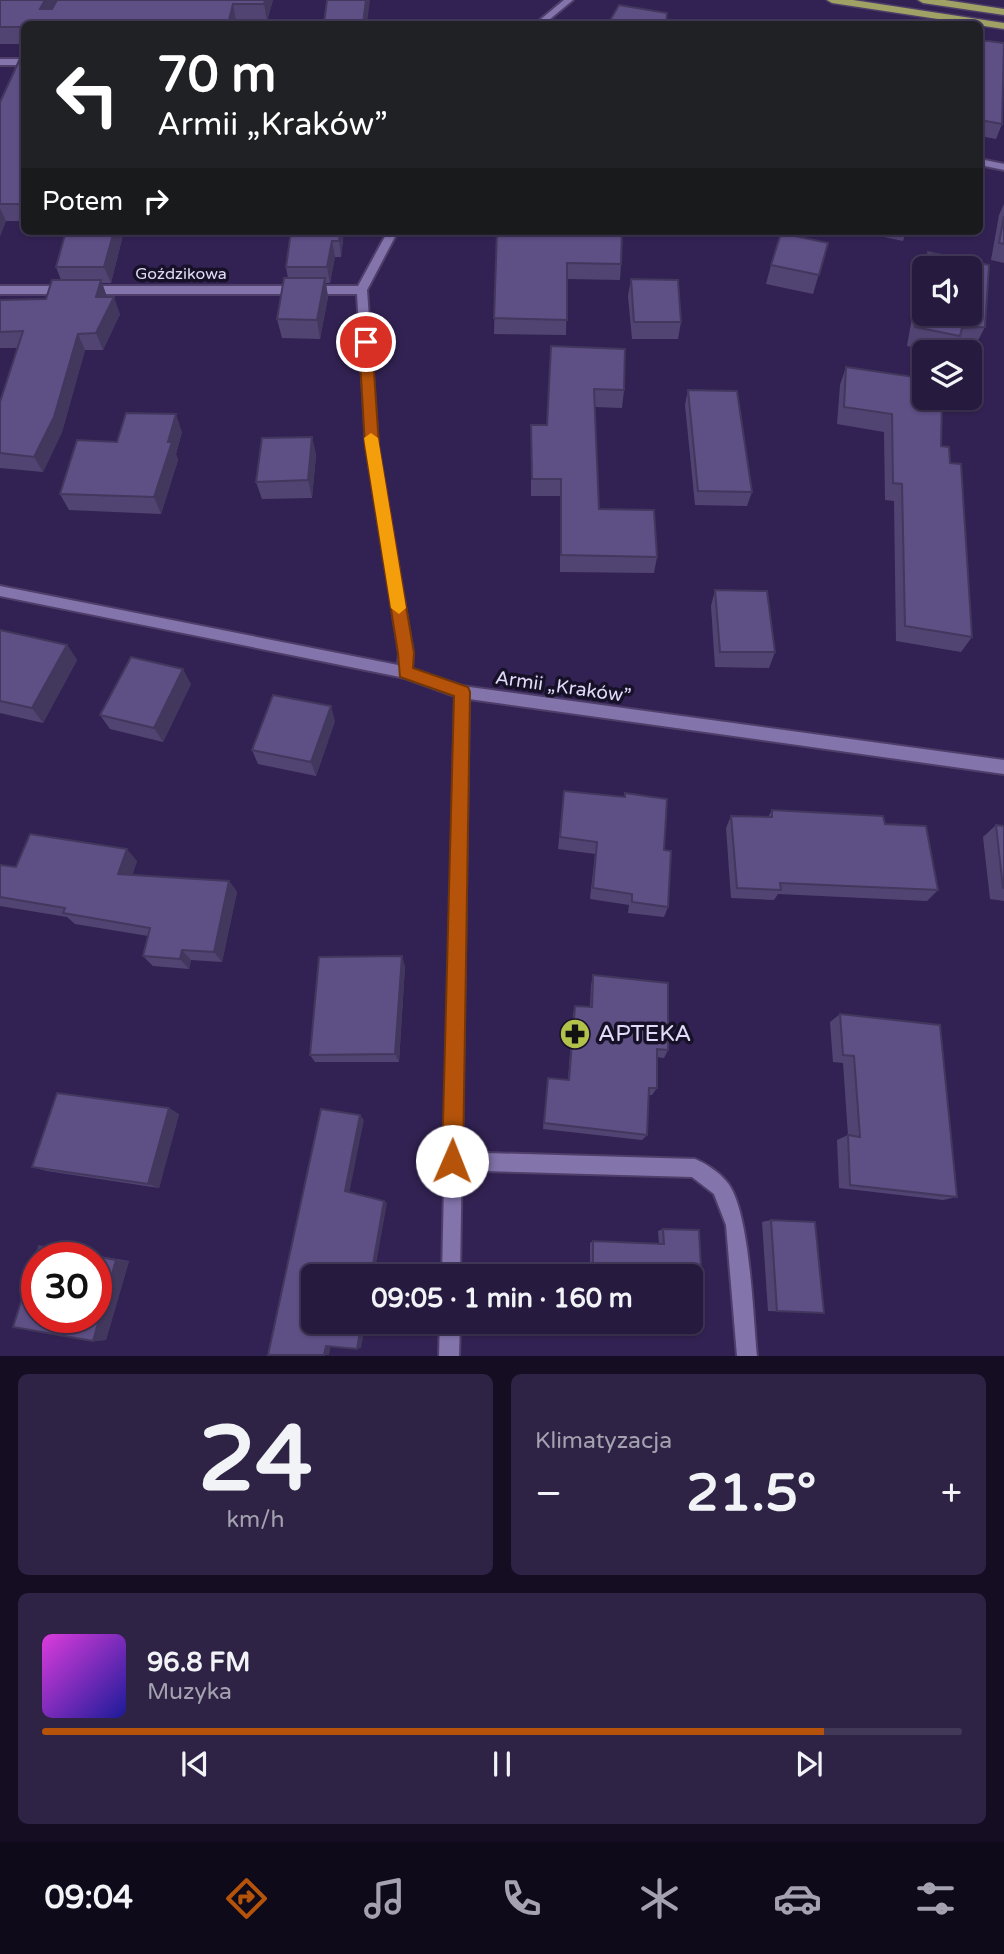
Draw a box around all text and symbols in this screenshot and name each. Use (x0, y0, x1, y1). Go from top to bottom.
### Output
text: 70 m (157, 46, 276, 105)
icon: left (42, 49, 133, 140)
text: Armii „Kraków” (157, 106, 388, 144)
icon: right (137, 182, 175, 220)
text: Potem (42, 186, 123, 217)
map controls (912, 256, 982, 410)
button: sound (912, 256, 982, 326)
street label: Goździkowa (135, 264, 227, 284)
pin (336, 312, 396, 372)
icon: arrive (347, 323, 385, 361)
button: layers (912, 340, 982, 410)
street label: Armii „Kraków” (494, 667, 632, 707)
pharmacy icon: APTEKA (558, 1017, 592, 1051)
place label: APTEKA (598, 1020, 691, 1048)
position arrow (415, 1124, 489, 1198)
speed limit sign: 30 (21, 1242, 112, 1333)
text: 09:05 · 1 min · 160 m (371, 1283, 633, 1314)
text: 24 (198, 1405, 313, 1515)
text: Klimatyzacja (535, 1427, 672, 1455)
text: 21.5° (686, 1462, 816, 1525)
text: − (535, 1471, 562, 1517)
text: + (941, 1471, 962, 1517)
text: km/h (227, 1506, 284, 1534)
text: 96.8 FM (147, 1647, 250, 1678)
text: Muzyka (147, 1678, 232, 1706)
icon: previous (176, 1745, 214, 1783)
icon: pause (483, 1745, 521, 1783)
icon: next (790, 1745, 828, 1783)
icon: directions (222, 1874, 271, 1923)
icon: music (360, 1874, 409, 1923)
icon: phone (497, 1874, 546, 1923)
icon: climate (635, 1874, 684, 1923)
icon: car (773, 1874, 822, 1923)
icon: filters (911, 1874, 960, 1923)
text: 09:04 (44, 1879, 133, 1917)

